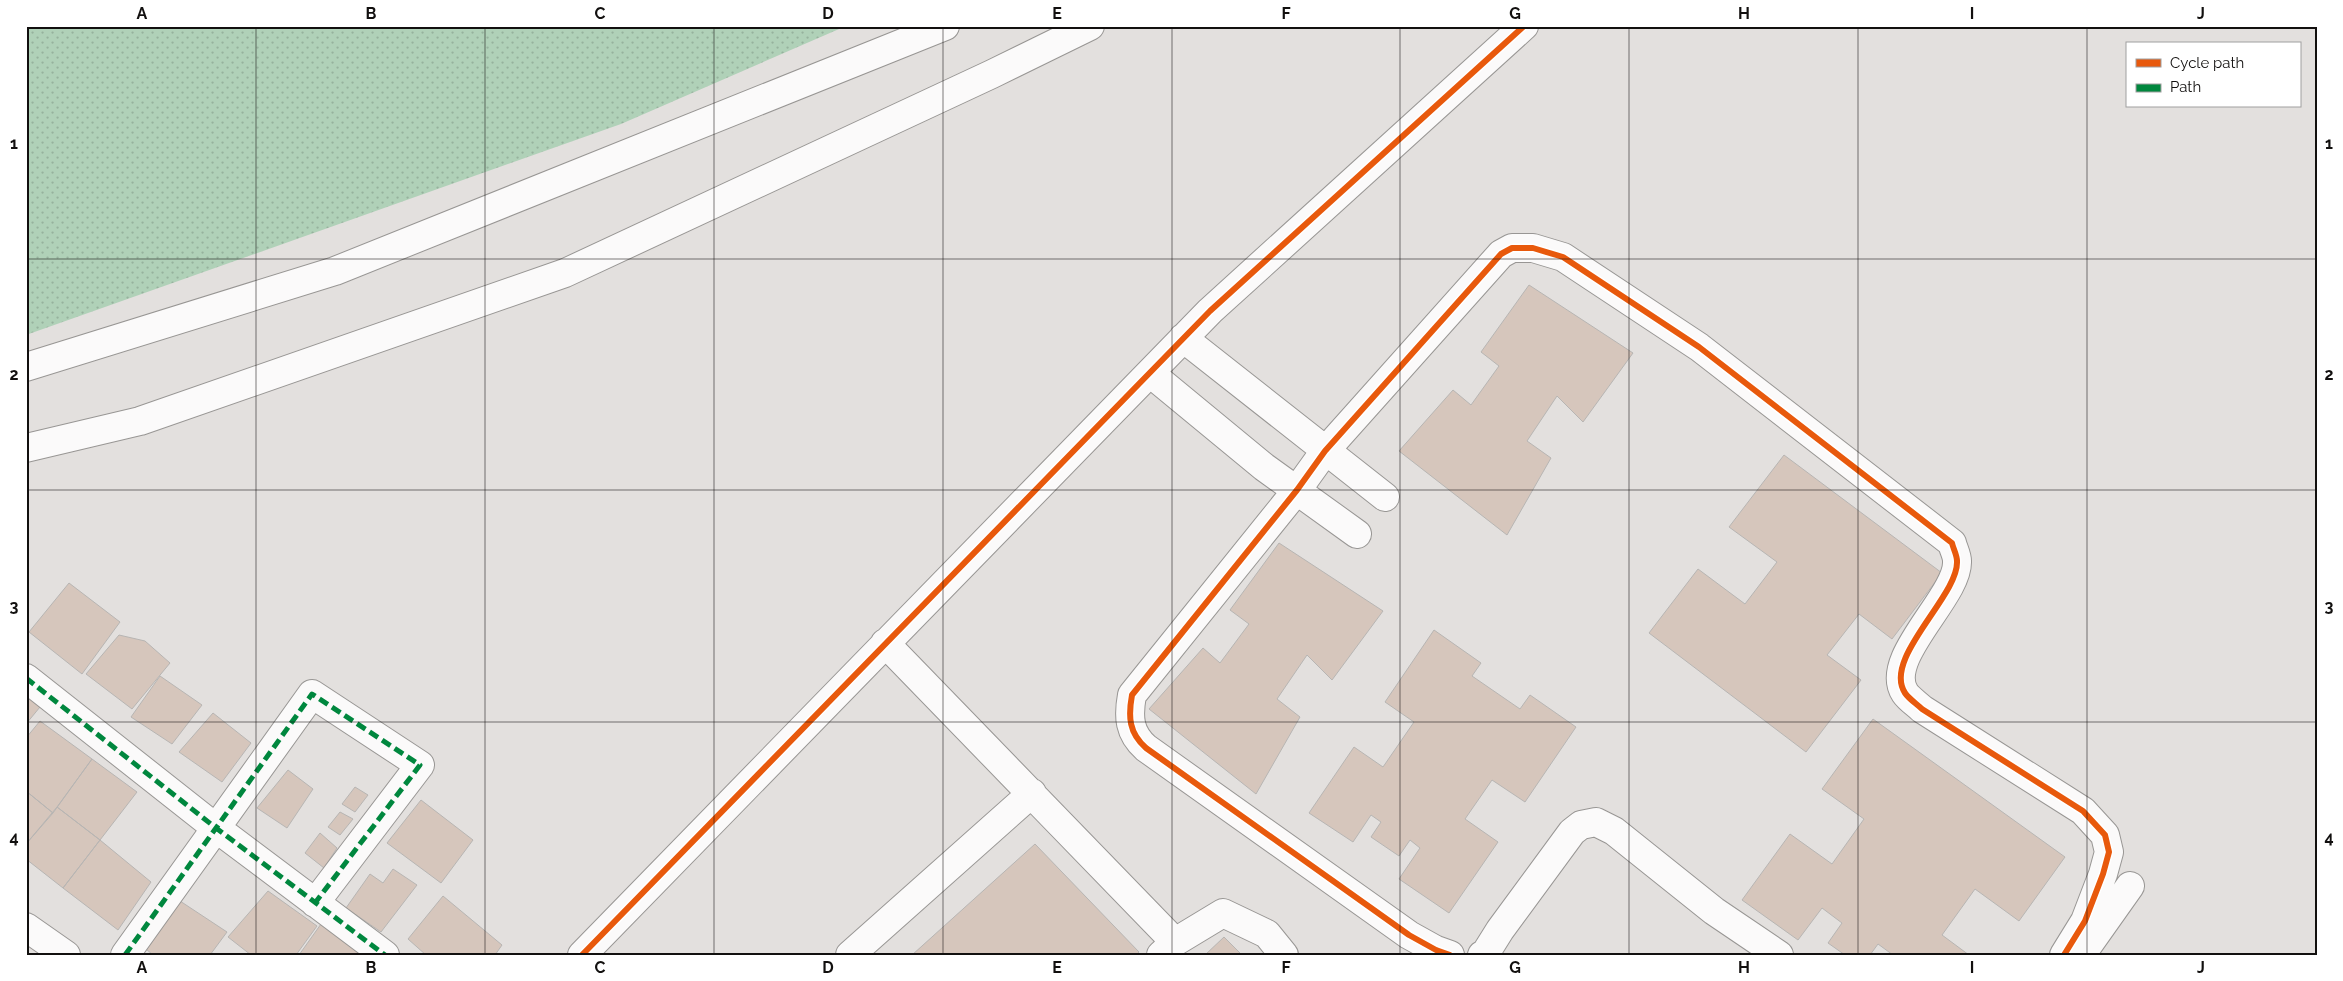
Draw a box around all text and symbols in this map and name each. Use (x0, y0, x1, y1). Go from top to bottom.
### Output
text: A (137, 4, 148, 23)
text: B (366, 4, 377, 23)
text: C (595, 4, 606, 23)
text: D (822, 4, 834, 23)
text: E (1052, 4, 1062, 23)
text: F (1281, 4, 1291, 23)
text: G (1509, 4, 1521, 23)
text: H (1738, 4, 1750, 23)
text: I (1970, 4, 1974, 23)
text: J (2197, 4, 2205, 23)
legend (2126, 42, 2300, 108)
text: Cycle path (2170, 54, 2244, 72)
text: Path (2170, 78, 2201, 96)
text: 1 (10, 134, 18, 153)
text: 1 (2325, 134, 2333, 153)
text: 2 (9, 365, 19, 384)
text: 2 (2324, 365, 2334, 384)
text: 3 (10, 597, 19, 616)
text: 3 (2325, 597, 2334, 616)
text: 4 (9, 828, 19, 847)
text: 4 (2324, 828, 2334, 847)
text: A (137, 958, 148, 977)
text: B (366, 958, 377, 977)
text: C (595, 958, 606, 977)
text: D (822, 958, 834, 977)
text: E (1052, 958, 1062, 977)
text: F (1281, 958, 1291, 977)
text: G (1509, 958, 1521, 977)
text: H (1738, 958, 1750, 977)
text: I (1970, 958, 1974, 977)
text: J (2197, 958, 2205, 977)

